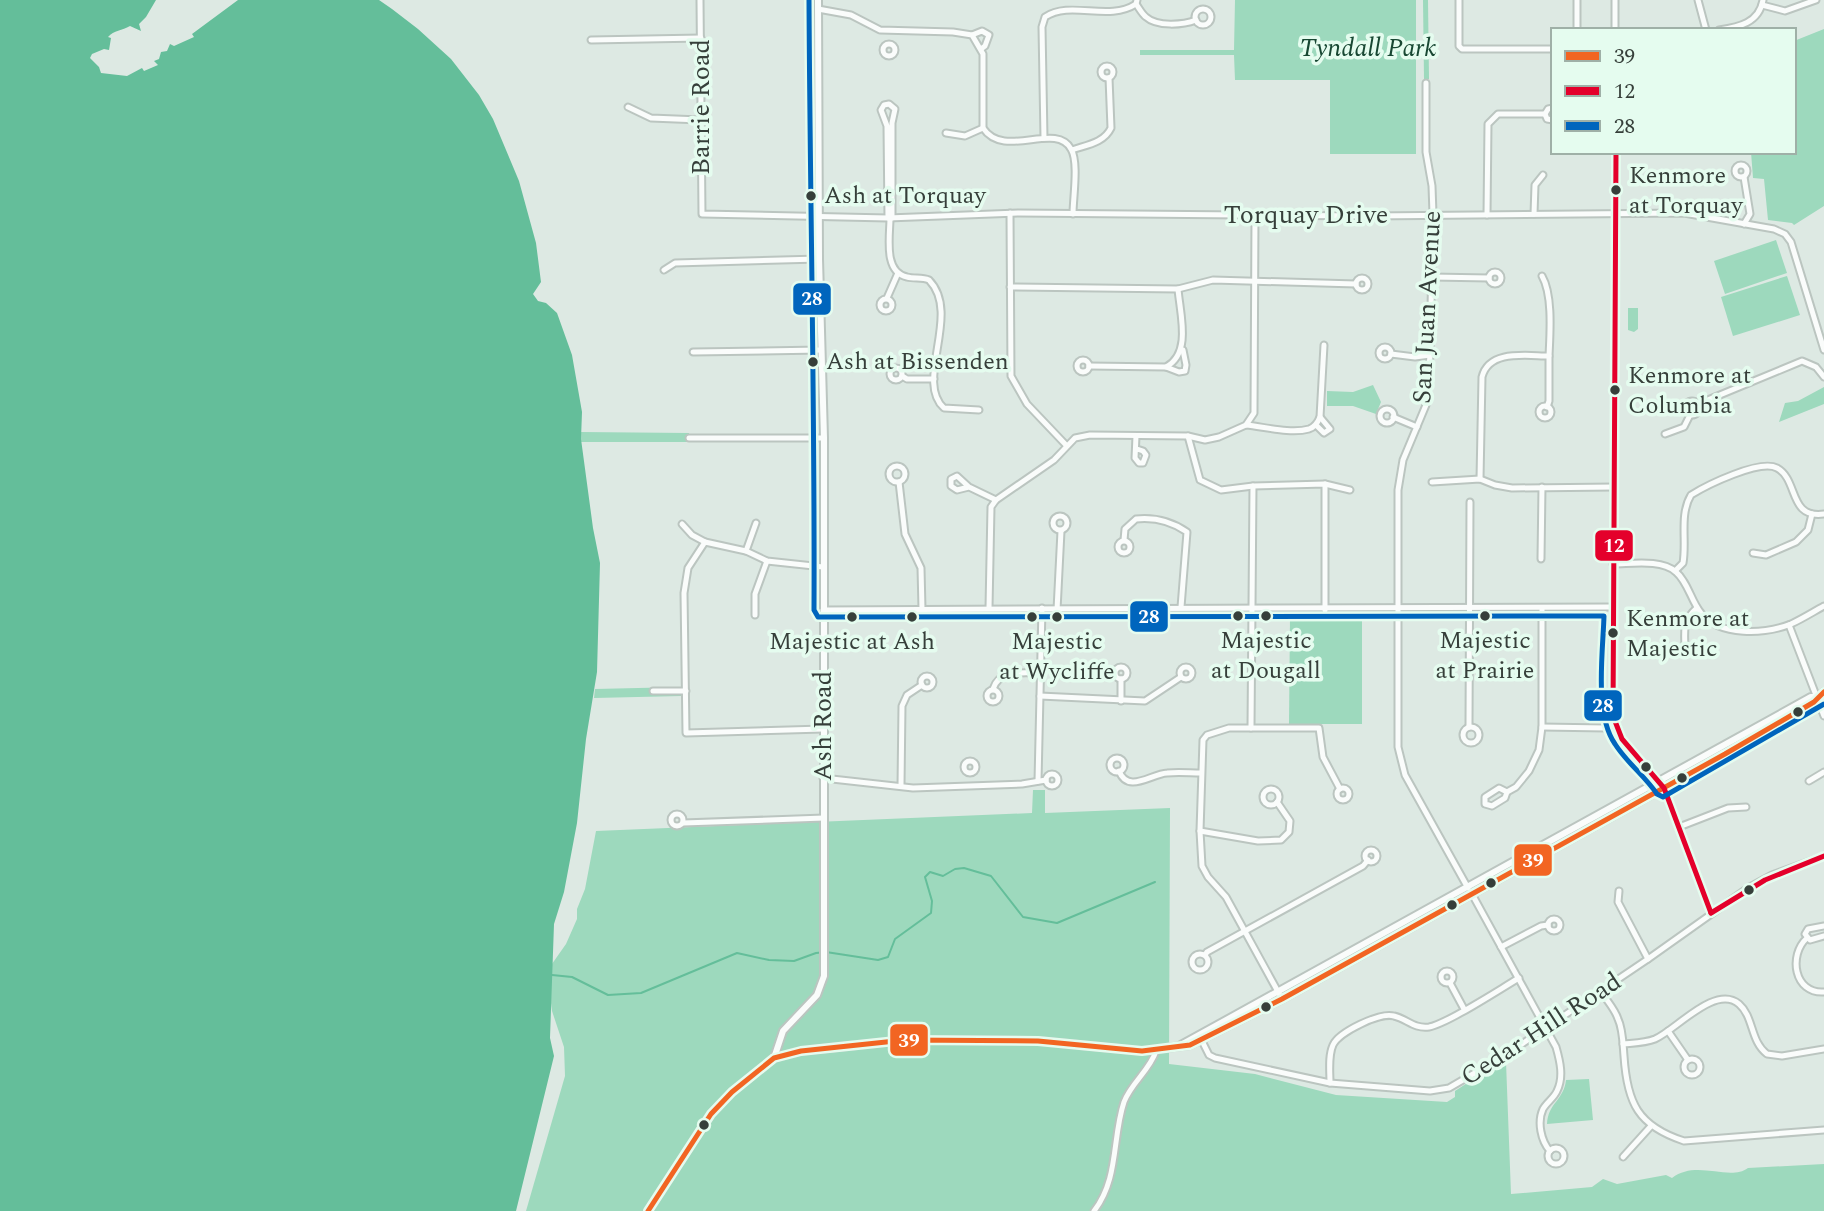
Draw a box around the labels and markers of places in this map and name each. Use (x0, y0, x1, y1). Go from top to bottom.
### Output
place label: Kenmore at Torquay (1629, 158, 1744, 224)
place label: Ash at Torquay (824, 178, 987, 214)
marker: Kenmore at Torquay (1609, 183, 1623, 197)
marker: Ash at Torquay (804, 189, 818, 203)
place label: Ash at Bissenden (826, 344, 1009, 380)
marker: Ash at Bissenden (806, 355, 820, 369)
place label: Kenmore at Columbia (1628, 358, 1751, 424)
marker: Kenmore at Columbia (1608, 383, 1622, 397)
place label: Kenmore at Majestic (1626, 601, 1749, 667)
unlabelled marker (1231, 609, 1245, 623)
marker: Majestic at Dougall (1259, 609, 1273, 623)
marker: Majestic at Prairie (1478, 609, 1492, 623)
marker: Majestic at Ash (845, 610, 859, 624)
unlabelled marker (905, 610, 919, 624)
unlabelled marker (1025, 610, 1039, 624)
marker: Majestic at Wycliffe (1050, 610, 1064, 624)
place label: Majestic at Dougall (1211, 623, 1321, 689)
place label: Majestic at Prairie (1436, 623, 1534, 689)
place label: Majestic at Ash (769, 624, 935, 660)
place label: Majestic at Wycliffe (999, 624, 1115, 690)
marker: Kenmore at Majestic (1606, 626, 1620, 640)
unlabelled marker (1791, 705, 1805, 719)
unlabelled marker (1639, 760, 1653, 774)
unlabelled marker (1675, 771, 1689, 785)
unlabelled marker (1484, 876, 1498, 890)
unlabelled marker (1742, 883, 1756, 897)
unlabelled marker (1445, 898, 1459, 912)
unlabelled marker (1259, 1000, 1273, 1014)
unlabelled marker (697, 1118, 711, 1132)

